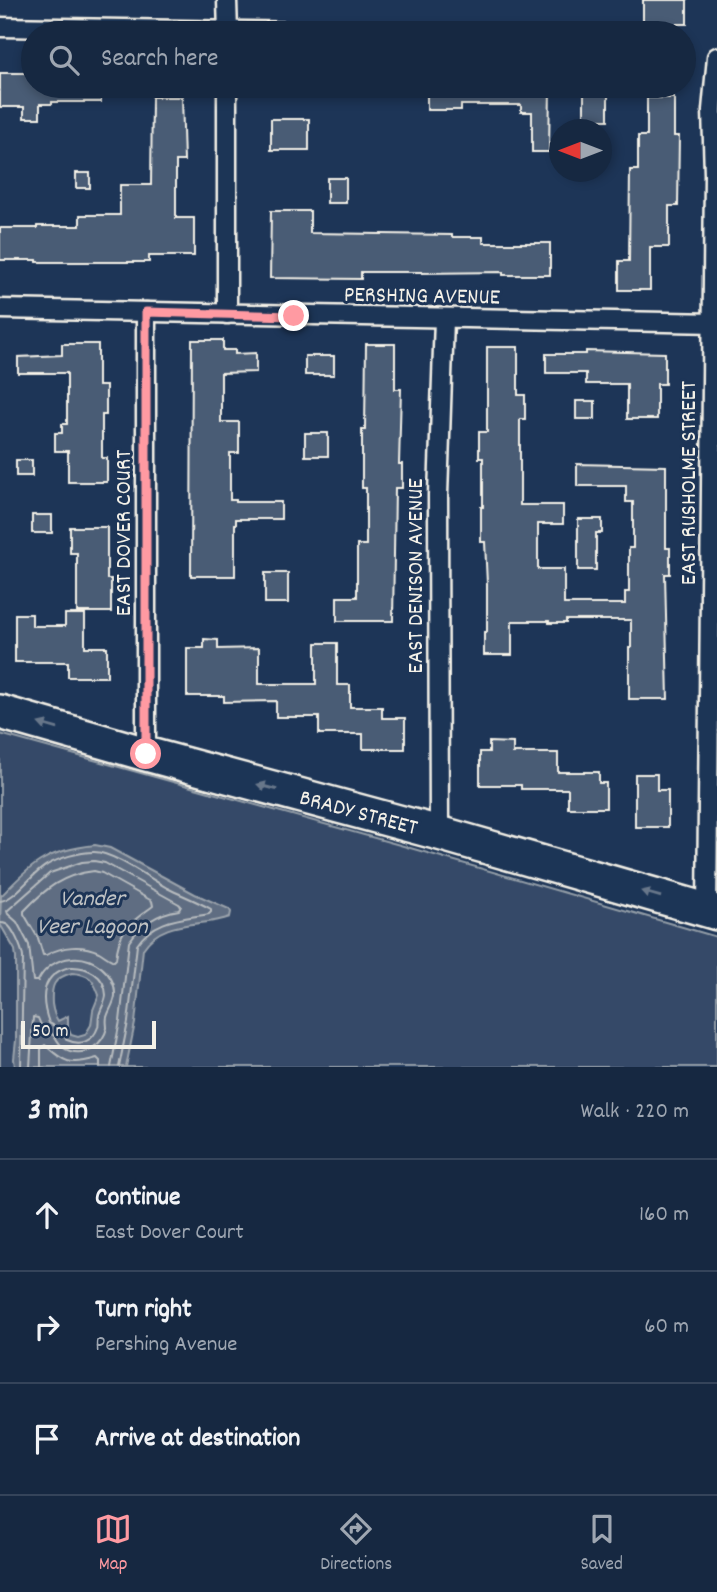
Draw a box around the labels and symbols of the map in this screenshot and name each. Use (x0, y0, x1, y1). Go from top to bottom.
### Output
north arrow (549, 119, 612, 182)
street label: PERSHING AVENUE (343, 280, 501, 315)
route end (278, 300, 309, 331)
street label: EAST RUSHOLME STREET (674, 381, 707, 585)
street label: EAST DOVER COURT (109, 450, 142, 616)
street label: EAST DENISON AVENUE (401, 478, 434, 674)
one-way arrow (37, 720, 58, 730)
route start (130, 738, 161, 769)
one-way arrow (256, 781, 278, 792)
street label: BRADY STREET (295, 783, 421, 846)
water label: Vander Veer Lagoon (36, 883, 148, 945)
one-way arrow (640, 888, 662, 899)
scale bar (21, 1018, 156, 1050)

